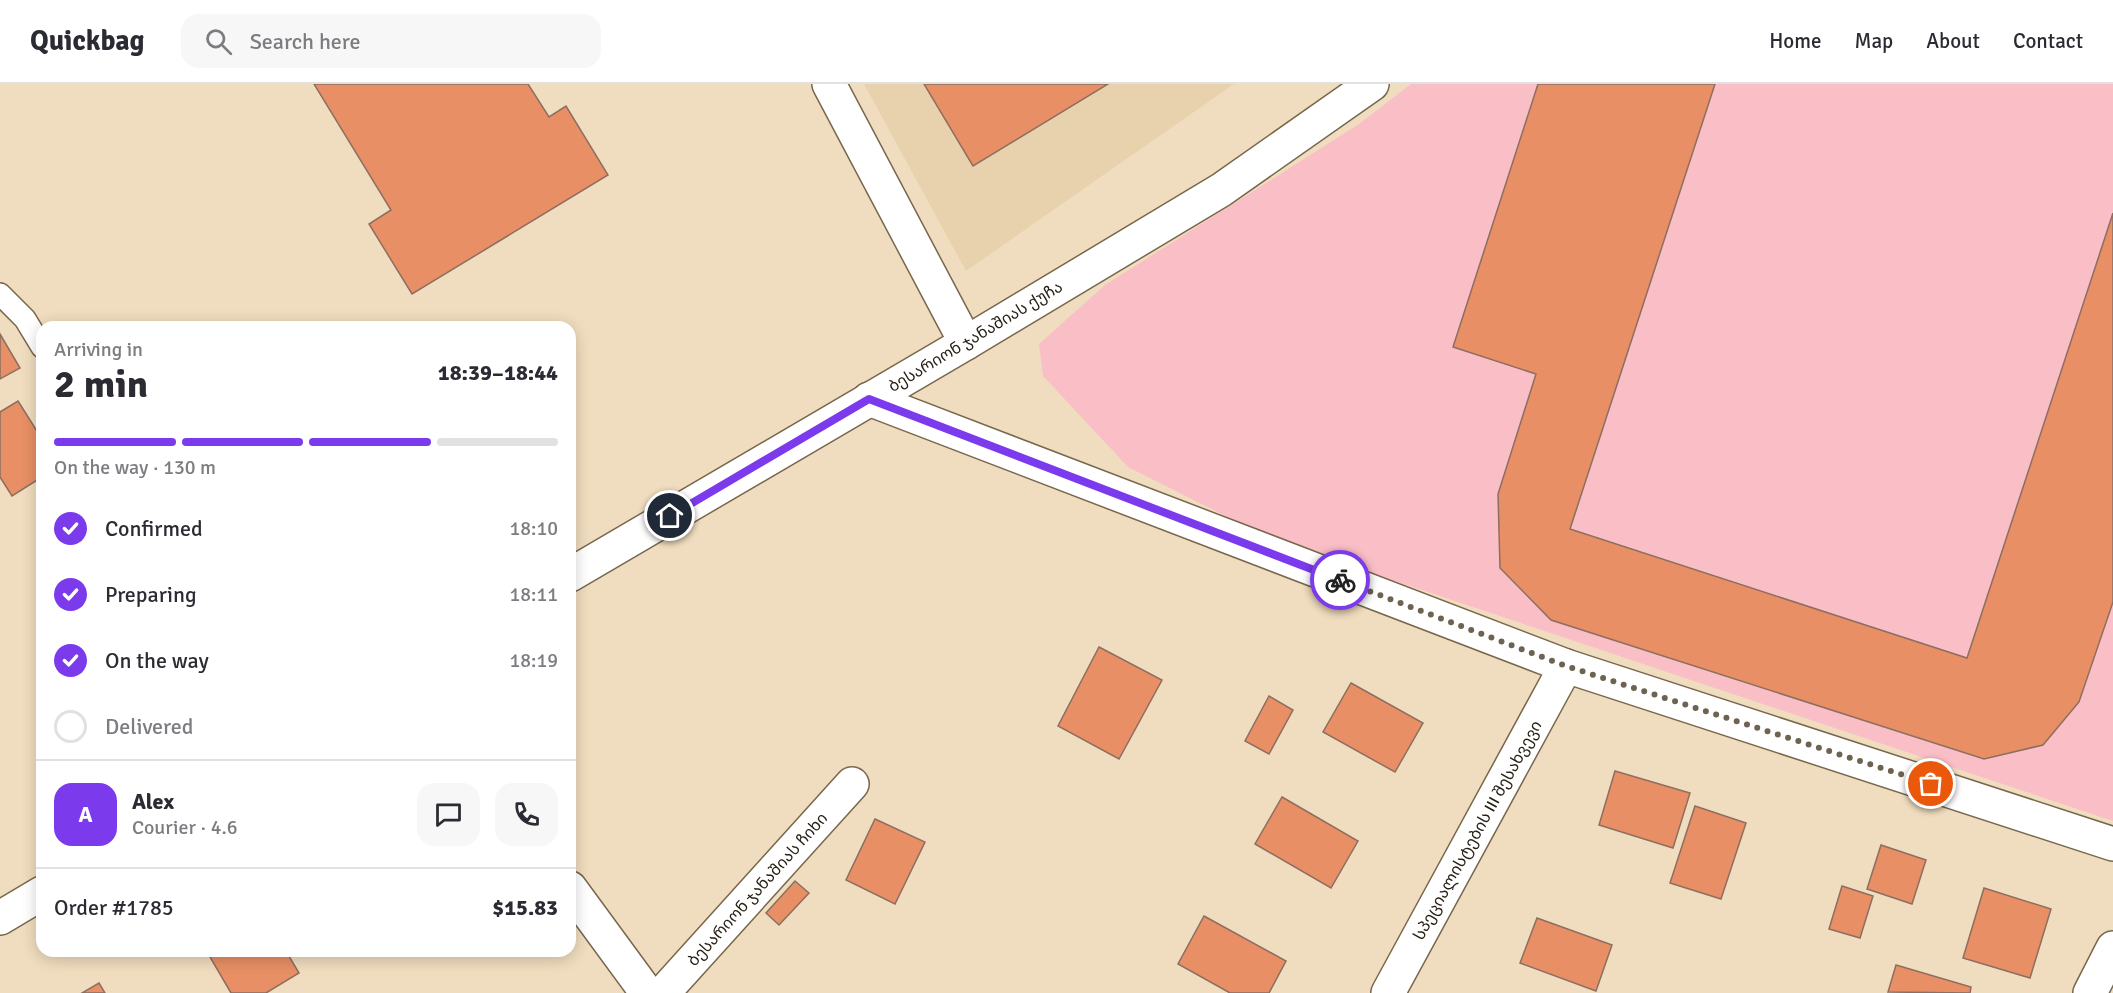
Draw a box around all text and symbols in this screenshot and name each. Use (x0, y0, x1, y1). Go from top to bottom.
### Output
search box (181, 14, 601, 68)
text: Quickbag (30, 24, 145, 58)
icon: search (202, 25, 235, 58)
text: Search here (250, 28, 361, 55)
text: Home (1769, 28, 1822, 54)
text: Map (1855, 28, 1893, 54)
text: About (1926, 28, 1980, 54)
text: Contact (2013, 28, 2083, 54)
street label: ბესარიონ ჯანაშიას ქუჩა (885, 277, 1066, 397)
text: Arriving in (54, 337, 143, 362)
text: 18:39–18:44 (438, 359, 558, 386)
text: 2 min (54, 360, 148, 408)
text: On the way · 130 m (54, 455, 216, 480)
pin (644, 490, 695, 541)
icon: home (653, 499, 686, 532)
icon: check (54, 512, 87, 545)
text: Confirmed (105, 515, 203, 542)
text: 18:10 (509, 516, 558, 541)
courier (1310, 550, 1370, 610)
icon: bike (1324, 564, 1357, 597)
icon: check (54, 578, 87, 611)
text: Preparing (105, 581, 197, 608)
text: 18:11 (509, 582, 558, 607)
icon: check (54, 644, 87, 677)
text: On the way (105, 647, 209, 674)
text: 18:19 (509, 648, 558, 673)
text: Delivered (105, 713, 193, 740)
street label: სპეციალისტების III შესახვევი (1409, 717, 1547, 944)
pin (1905, 758, 1956, 809)
icon: bag (1914, 767, 1947, 800)
button: chat (417, 783, 480, 846)
button: phone (495, 783, 558, 846)
text: Alex (132, 788, 174, 815)
text: A (78, 801, 93, 828)
street label: ბესარიონ ჯანაშიას ჩიხი (683, 809, 832, 971)
text: Courier · 4.6 (132, 815, 238, 840)
text: Order #1785 (54, 894, 174, 921)
text: $15.83 (492, 894, 558, 921)

